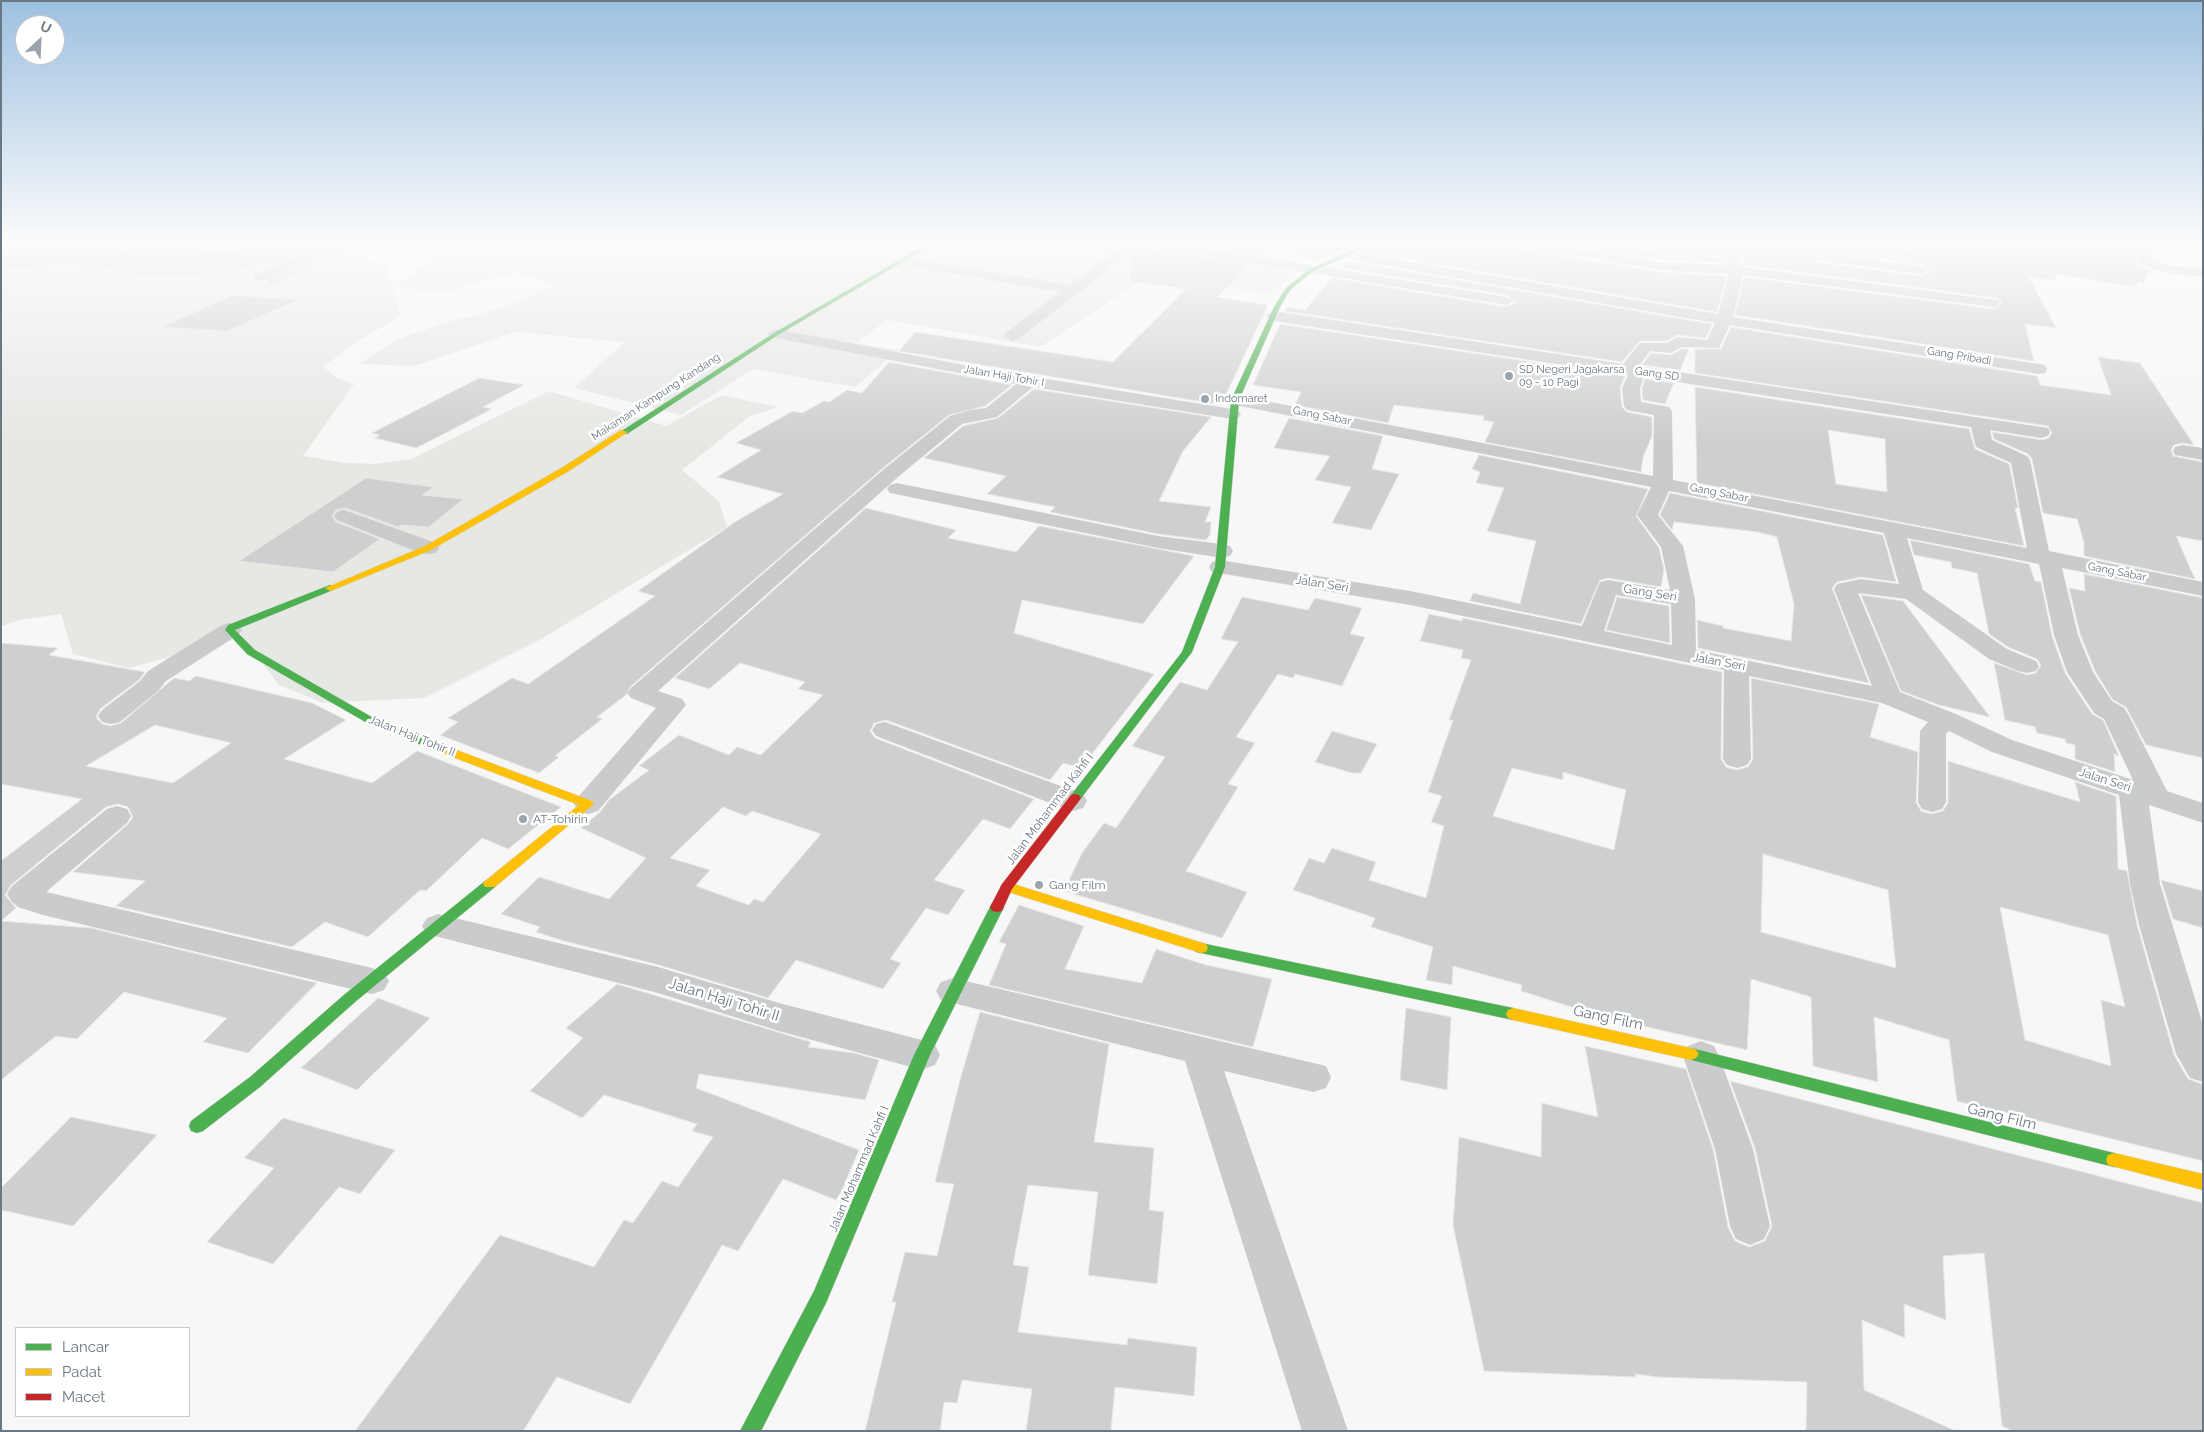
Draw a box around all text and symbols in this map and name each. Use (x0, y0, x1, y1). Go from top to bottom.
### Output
north arrow (15, 15, 65, 65)
text: U (38, 18, 54, 37)
street label: Gang Pribadi (1926, 344, 1992, 368)
street label: Makaman Kampung Kandang (589, 350, 723, 444)
street label: Jalan Haji Tohir I (963, 362, 1045, 390)
place label: SD Negeri Jagakarsa 09 - 10 Pagi (1519, 363, 1624, 389)
street label: Gang SD (1634, 364, 1680, 384)
marker: SD Negeri Jagakarsa 09 - 10 Pagi (1503, 370, 1515, 382)
place label: Indomaret (1215, 392, 1267, 406)
marker: Indomaret (1199, 393, 1211, 405)
street label: Gang Sabar (1292, 404, 1352, 428)
street label: Gang Sabar (1689, 481, 1749, 505)
street label: Gang Sabar (2087, 560, 2147, 584)
street label: Jalan Seri (1295, 573, 1349, 595)
street label: Gang Seri (1622, 582, 1678, 604)
street label: Jalan Seri (1692, 650, 1746, 674)
street label: Jalan Haji Tohir II (367, 712, 457, 760)
street label: Jalan Mohammad Kahfi I (1003, 751, 1097, 867)
street label: Jalan Seri (2077, 765, 2133, 795)
place label: AT-Tohirin (533, 812, 588, 826)
marker: AT-Tohirin (517, 813, 529, 825)
place label: Gang Film (1049, 878, 1106, 892)
marker: Gang Film (1033, 879, 1045, 891)
street label: Jalan Haji Tohir II (667, 975, 781, 1025)
street label: Gang Film (1572, 1002, 1644, 1034)
street label: Gang Film (1966, 1100, 2038, 1134)
street label: Jalan Mohammad Kahfi I (826, 1104, 892, 1234)
legend (15, 1327, 190, 1417)
text: Lancar (62, 1338, 109, 1356)
text: Padat (62, 1363, 102, 1381)
text: Macet (62, 1388, 105, 1406)

